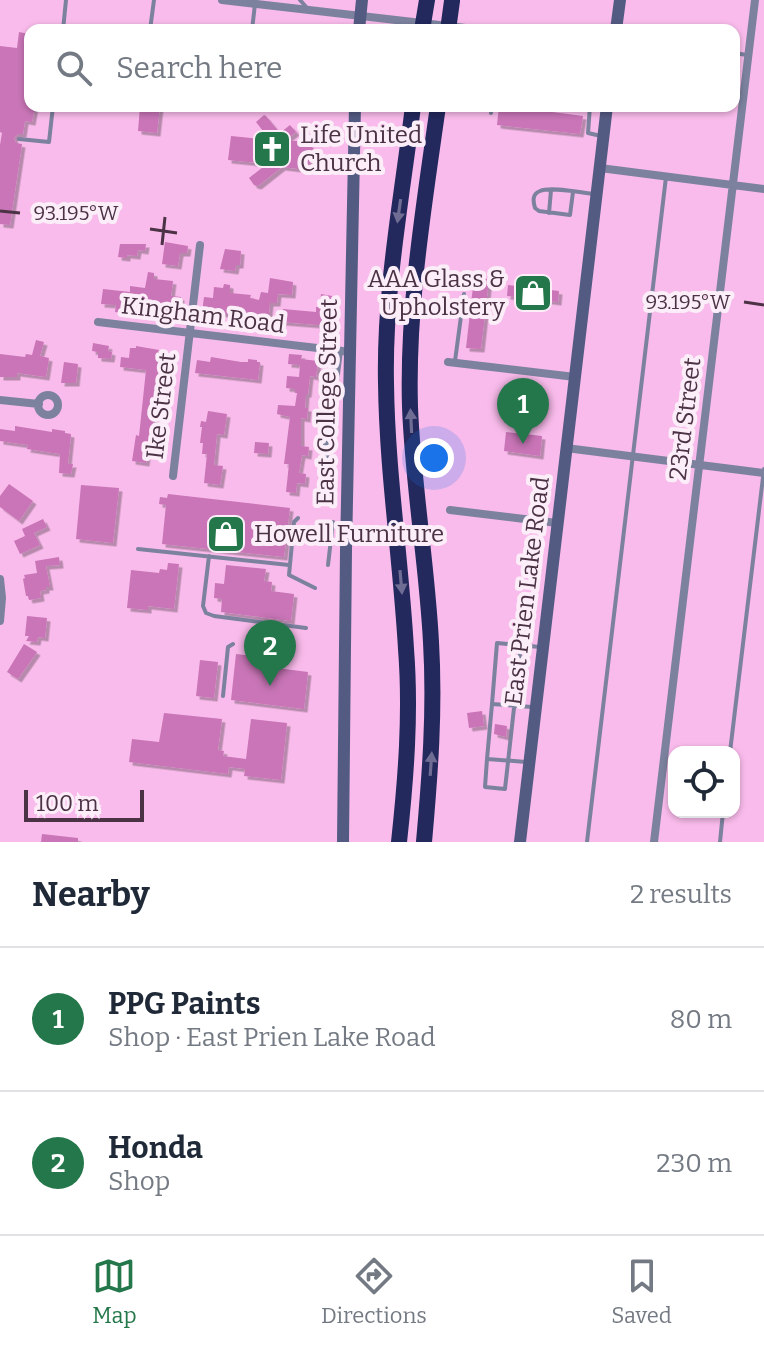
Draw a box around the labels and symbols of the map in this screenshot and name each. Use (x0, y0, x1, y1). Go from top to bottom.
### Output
place label: Life United Church (300, 121, 422, 177)
church icon: Life United Church (251, 128, 293, 170)
one-way arrow (392, 199, 405, 224)
text: 93.195°W (34, 201, 119, 225)
place label: AAA Glass & Upholstery (368, 265, 505, 321)
shop icon: AAA Glass & Upholstery (512, 272, 554, 314)
text: 93.195°W (646, 290, 731, 314)
street label: Kingham Road (120, 291, 286, 339)
street label: East College Street (311, 298, 343, 506)
street label: Ike Street (141, 351, 181, 461)
street label: 23rd Street (664, 356, 706, 482)
pin: 1 (497, 378, 549, 444)
one-way arrow (404, 408, 417, 433)
your location (414, 438, 454, 478)
street label: East Prien Lake Road (499, 475, 555, 707)
shop icon: Howell Furniture (205, 513, 247, 555)
place label: Howell Furniture (254, 520, 444, 548)
one-way arrow (395, 570, 408, 595)
pin: 2 (244, 620, 296, 686)
one-way arrow (424, 751, 437, 776)
scale bar (24, 786, 144, 822)

